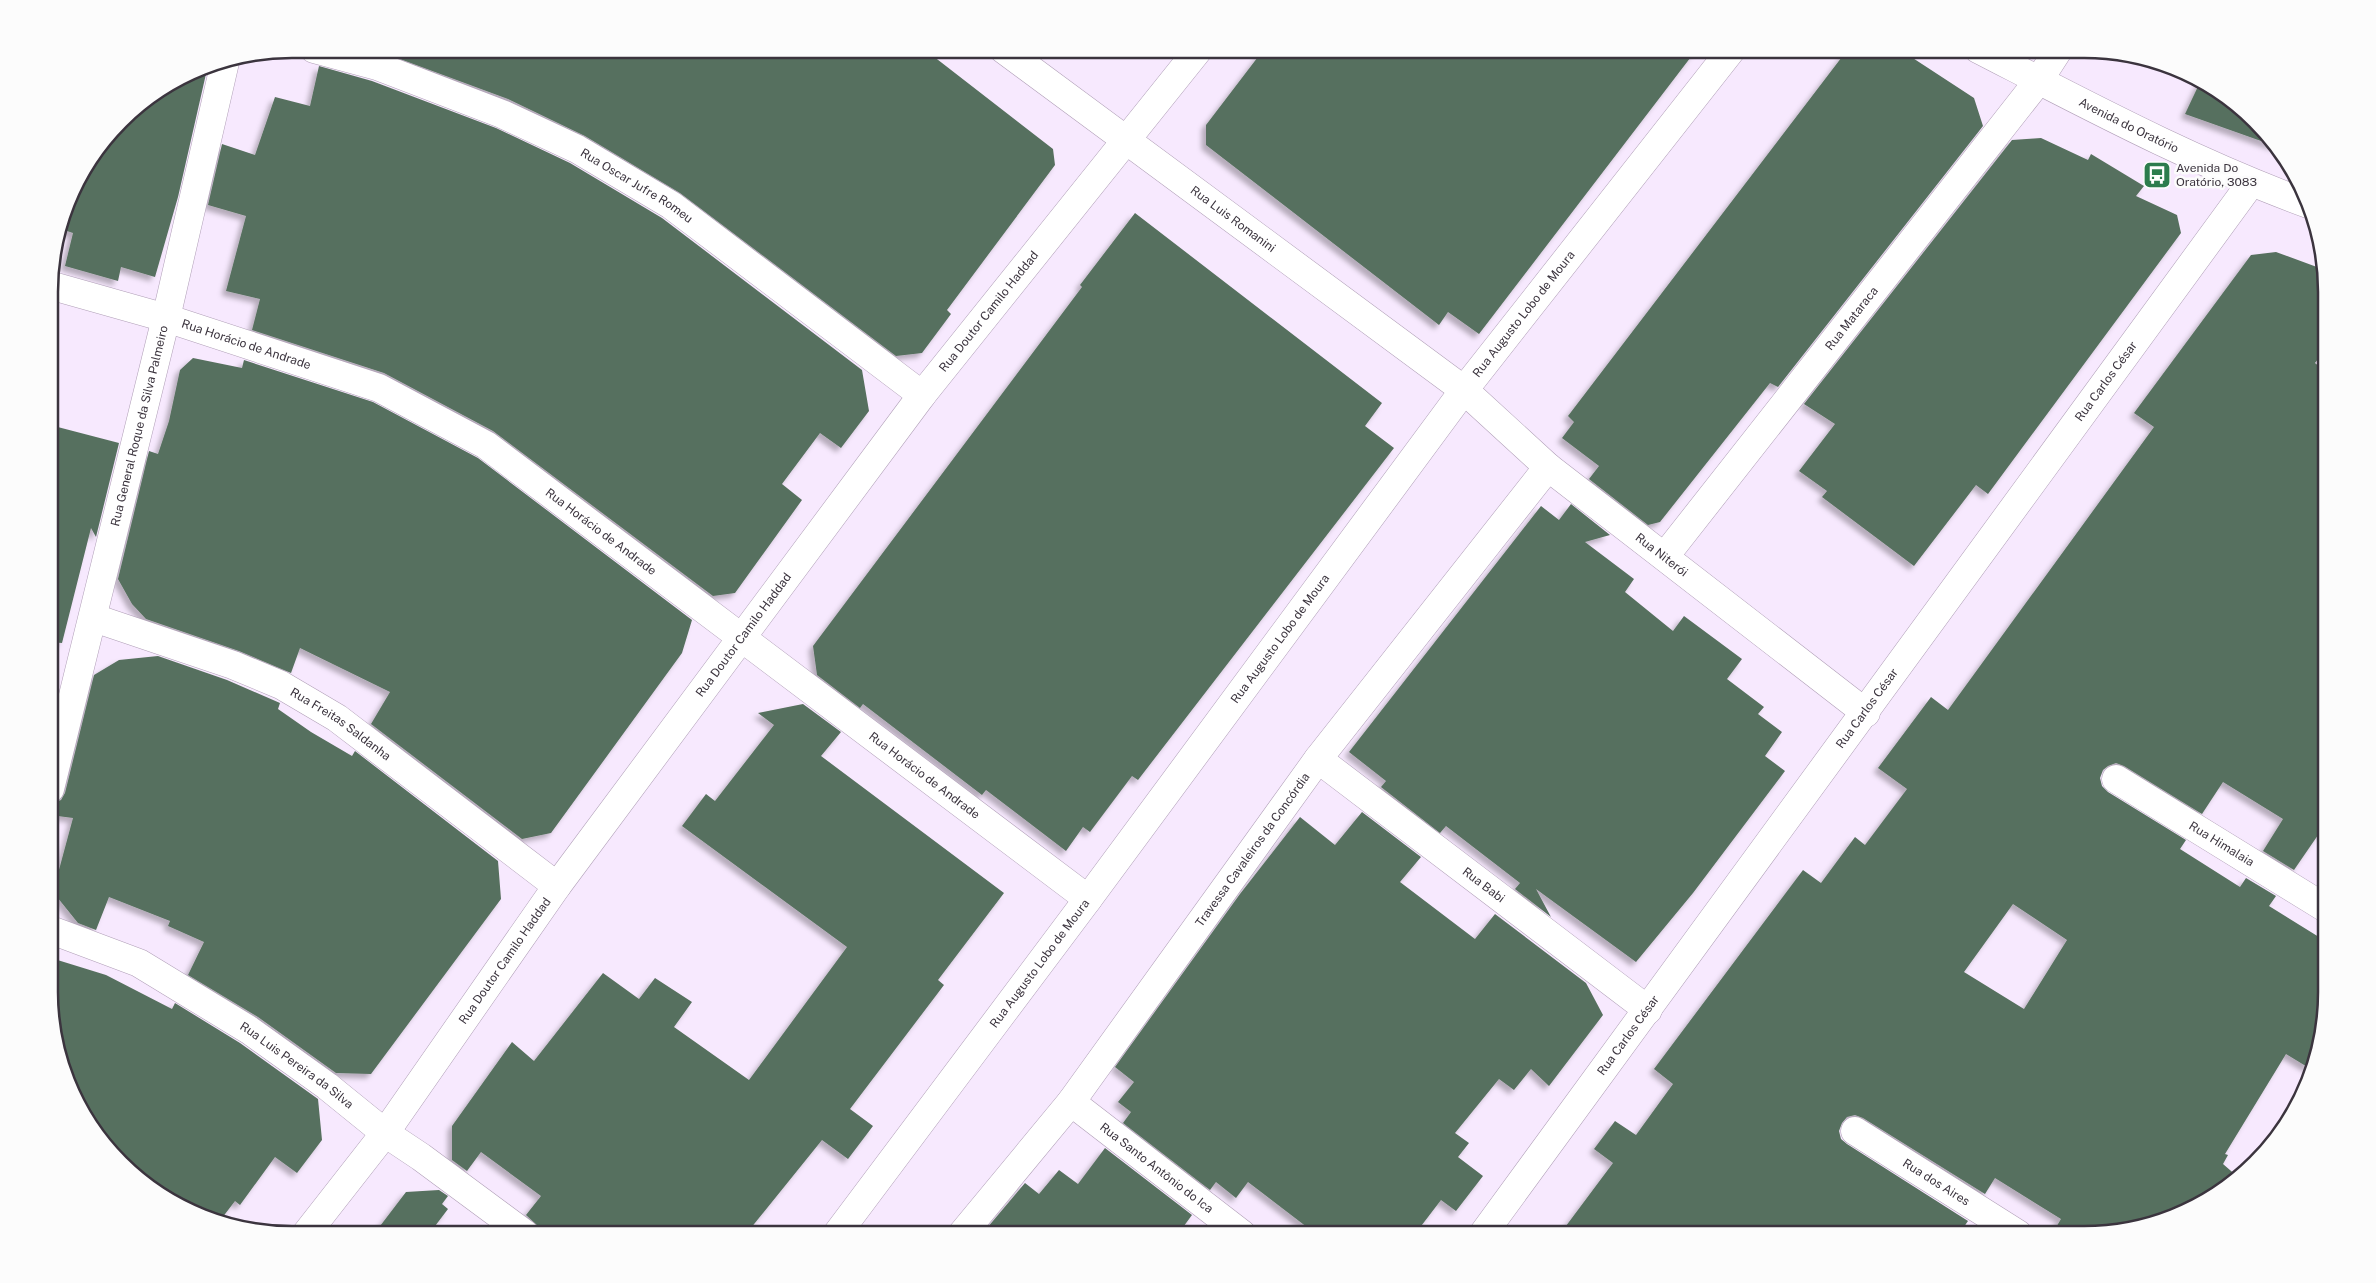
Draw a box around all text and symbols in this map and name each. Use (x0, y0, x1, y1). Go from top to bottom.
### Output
street label: Avenida do Oratório (2077, 95, 2181, 156)
street label: Rua Oscar Jufre Romeu (578, 146, 696, 226)
bus stop icon: Avenida Do Oratório, 3083 (2142, 160, 2172, 190)
place label: Avenida Do Oratório, 3083 (2176, 161, 2257, 189)
street label: Rua Luis Romanini (1188, 183, 1278, 255)
street label: Rua Doutor Camilo Haddad (936, 248, 1041, 375)
street label: Rua Augusto Lobo de Moura (1470, 248, 1578, 380)
street label: Rua Mataraca (1822, 284, 1881, 353)
street label: Rua Horácio de Andrade (180, 317, 313, 372)
street label: Rua General Roque da Silva Palmeiro (108, 324, 171, 528)
street label: Rua Carlos César (2072, 338, 2140, 424)
street label: Rua Horácio de Andrade (543, 485, 659, 578)
street label: Rua Niterói (1633, 530, 1691, 580)
street label: Rua Doutor Camilo Haddad (693, 570, 794, 700)
street label: Rua Augusto Lobo de Moura (1228, 572, 1332, 706)
street label: Rua Carlos César (1833, 665, 1901, 751)
street label: Rua Freitas Saldanha (288, 685, 393, 763)
street label: Rua Horácio de Andrade (866, 729, 983, 822)
street label: Travessa Cavaleiros da Concórdia (1193, 770, 1313, 929)
street label: Rua Himalaia (2187, 819, 2257, 869)
street label: Rua Babi (1460, 864, 1507, 905)
street label: Rua Doutor Camilo Haddad (456, 895, 554, 1027)
street label: Rua Augusto Lobo de Moura (987, 897, 1092, 1030)
street label: Rua Carlos César (1594, 992, 1662, 1078)
street label: Rua Luis Pereira da Silva (237, 1019, 356, 1111)
street label: Rua Santo Antônio do Ica (1097, 1120, 1216, 1216)
street label: Rua dos Aires (1900, 1156, 1972, 1209)

